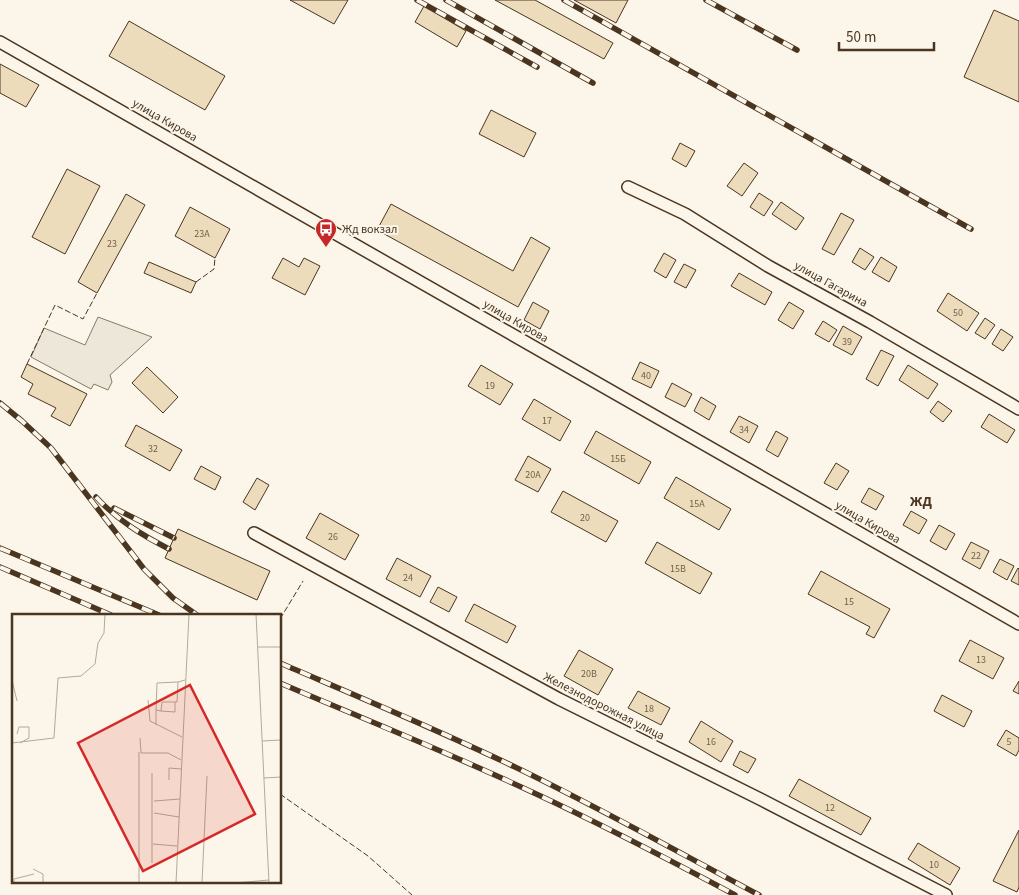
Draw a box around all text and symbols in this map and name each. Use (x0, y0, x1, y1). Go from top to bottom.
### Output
scale bar (839, 20, 934, 52)
text: 50 m (846, 27, 876, 48)
street label: улица Кирова (129, 95, 201, 146)
bus stop icon: Жд вокзал (314, 217, 338, 248)
place label: Жд вокзал (342, 221, 397, 238)
house number: 23А (194, 227, 210, 241)
house number: 23 (107, 237, 117, 251)
street label: улица Гагарина (791, 257, 871, 312)
street label: улица Кирова (480, 296, 552, 347)
house number: 50 (953, 306, 963, 320)
house number: 39 (842, 335, 852, 349)
house number: 40 (641, 369, 651, 383)
house number: 19 (485, 379, 495, 393)
house number: 17 (542, 414, 552, 428)
house number: 34 (739, 423, 749, 437)
house number: 32 (148, 442, 158, 456)
house number: 15Б (610, 452, 626, 466)
house number: 20А (525, 468, 541, 482)
district label: ЖД (910, 492, 933, 512)
house number: 15А (689, 497, 705, 511)
street label: улица Кирова (832, 497, 904, 548)
house number: 20 (580, 511, 590, 525)
house number: 26 (328, 530, 338, 544)
house number: 22 (971, 549, 981, 563)
house number: 15В (670, 562, 686, 576)
house number: 24 (403, 571, 413, 585)
house number: 15 (844, 595, 854, 609)
inset map (12, 614, 281, 882)
house number: 13 (976, 653, 986, 667)
house number: 20В (581, 667, 597, 681)
street label: Железнодорожная улица (540, 668, 667, 744)
house number: 18 (644, 702, 654, 716)
house number: 16 (706, 735, 716, 749)
house number: 5 (1007, 735, 1012, 749)
house number: 12 (825, 801, 835, 815)
house number: 10 (929, 858, 939, 872)

